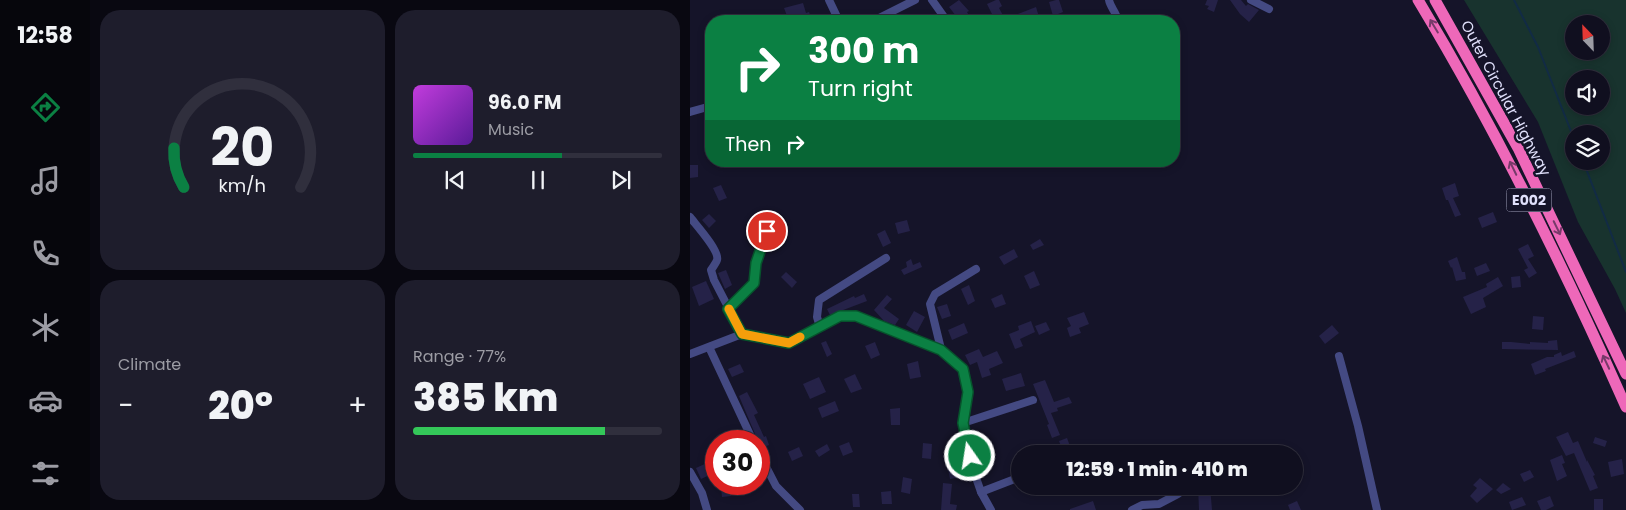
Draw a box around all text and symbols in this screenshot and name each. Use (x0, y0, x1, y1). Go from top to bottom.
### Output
north arrow (1565, 15, 1610, 60)
map controls (1565, 15, 1610, 170)
street label: Outer Circular Highway (1456, 16, 1556, 180)
text: 12:58 (17, 20, 73, 51)
one-way arrow (1429, 20, 1439, 34)
text: 300 m (808, 26, 919, 75)
icon: right (725, 35, 790, 100)
button: sound (1565, 70, 1610, 115)
text: Turn right (808, 73, 913, 104)
text: 96.0 FM (488, 89, 561, 116)
icon: directions (28, 90, 63, 125)
text: 20 (211, 111, 274, 184)
text: Music (488, 118, 534, 141)
button: layers (1565, 125, 1610, 170)
icon: right (781, 130, 809, 158)
text: Then (725, 131, 771, 158)
one-way arrow (1508, 161, 1518, 176)
icon: music (28, 163, 63, 198)
icon: previous (441, 166, 469, 194)
icon: pause (524, 166, 552, 194)
icon: next (607, 166, 635, 194)
text: km/h (219, 173, 266, 198)
road number: E002 (1506, 188, 1552, 212)
pin (746, 210, 788, 252)
icon: arrive (753, 217, 781, 245)
one-way arrow (1553, 220, 1562, 235)
icon: phone (28, 236, 63, 271)
icon: climate (28, 310, 63, 345)
text: Range · 77% (413, 345, 506, 368)
text: Climate (118, 353, 181, 376)
one-way arrow (1600, 355, 1610, 370)
text: 385 km (413, 371, 558, 424)
text: 20° (208, 379, 273, 432)
icon: car (28, 383, 63, 418)
text: − (118, 386, 133, 425)
text: + (348, 386, 367, 425)
position arrow (943, 429, 995, 481)
speed limit sign: 30 (705, 430, 770, 495)
icon: filters (28, 456, 63, 491)
text: 12:59 · 1 min · 410 m (1066, 456, 1248, 483)

